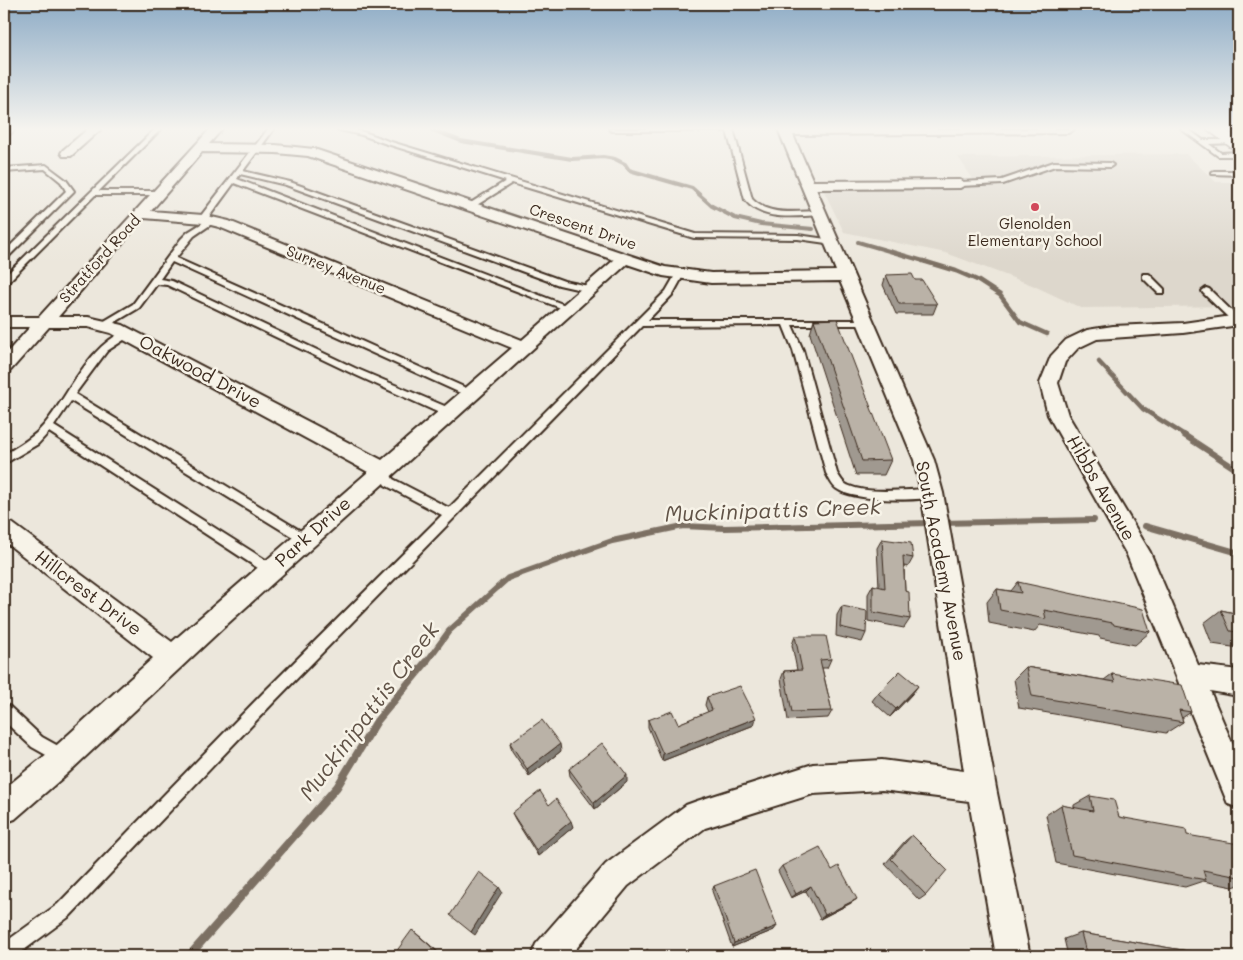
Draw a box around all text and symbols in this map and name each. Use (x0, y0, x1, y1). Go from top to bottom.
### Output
street label: Crescent Drive (527, 198, 640, 254)
marker: Glenolden Elementary School (1029, 201, 1041, 213)
street label: Stratford Road (54, 210, 144, 307)
place label: Glenolden Elementary School (968, 213, 1102, 250)
street label: Surrey Avenue (284, 240, 389, 298)
street label: Oakwood Drive (135, 329, 266, 413)
street label: Hibbs Avenue (1062, 430, 1142, 545)
street label: South Academy Avenue (911, 459, 973, 663)
street label: Park Drive (269, 491, 355, 572)
water label: Muckinipattis Creek (664, 491, 883, 528)
street label: Hillcrest Drive (30, 544, 147, 640)
water label: Muckinipattis Creek (292, 614, 446, 806)

